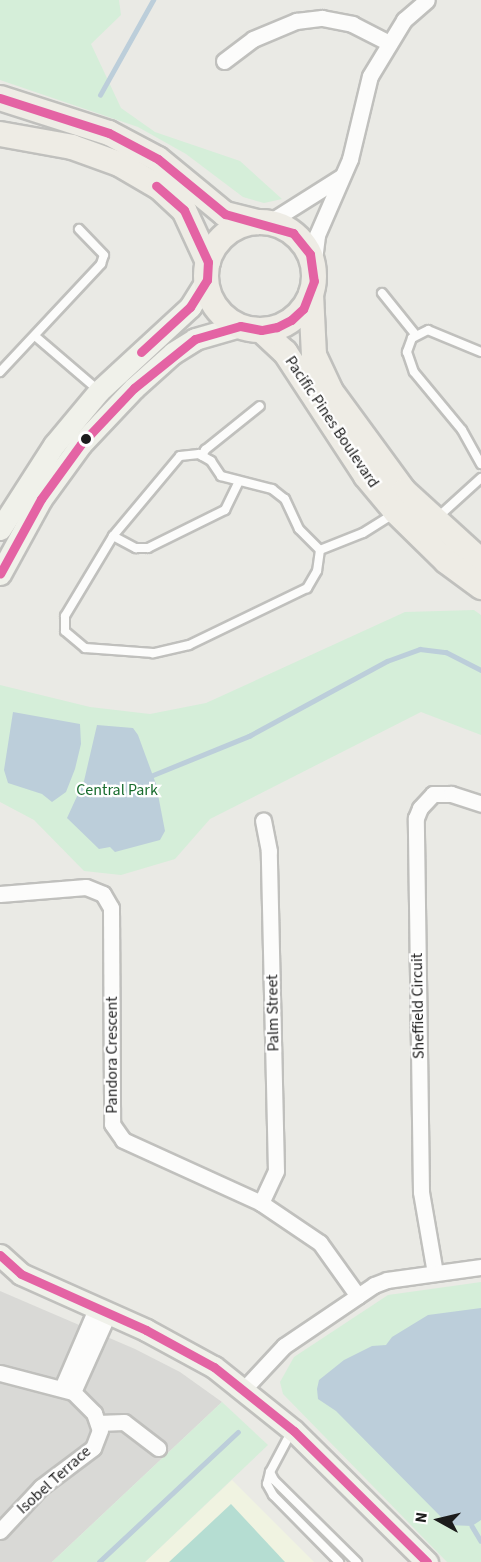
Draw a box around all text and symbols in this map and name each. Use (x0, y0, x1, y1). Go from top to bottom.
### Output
street label: Pacific Pines Boulevard (281, 352, 383, 492)
unlabelled marker (80, 433, 92, 445)
park label: Central Park (76, 780, 158, 800)
street label: Sheffield Circuit (407, 953, 429, 1059)
street label: Palm Street (263, 974, 283, 1052)
street label: Pandora Crescent (102, 996, 122, 1114)
street label: Isobel Terrace (13, 1442, 95, 1518)
north arrow (409, 1490, 469, 1550)
text: N (410, 1511, 433, 1524)

